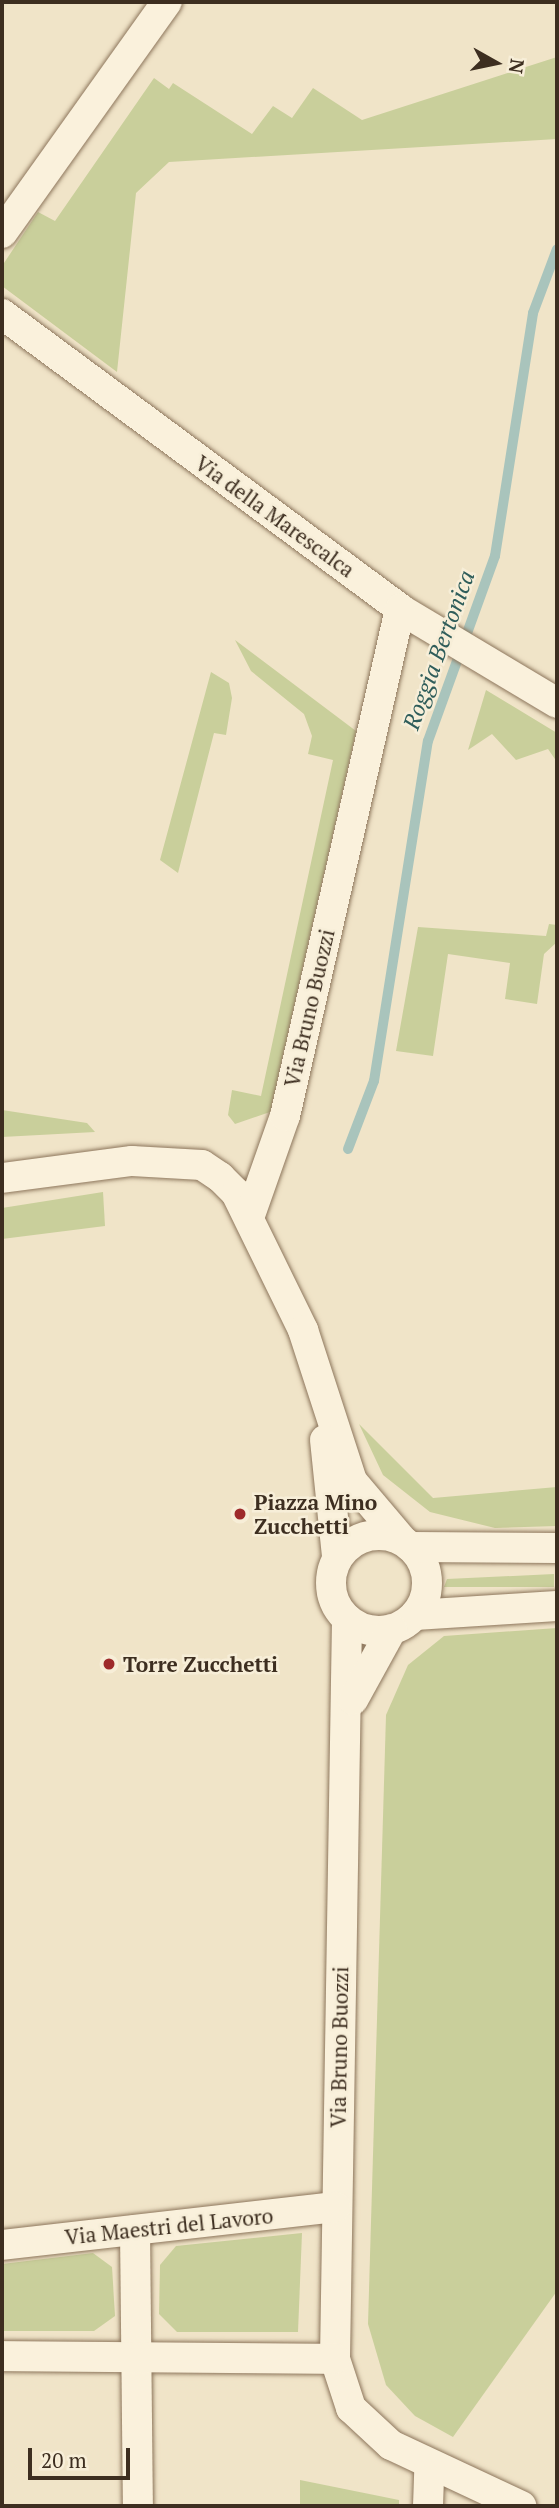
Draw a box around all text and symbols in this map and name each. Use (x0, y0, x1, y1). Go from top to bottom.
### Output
north arrow (461, 28, 531, 98)
text: N (504, 57, 531, 75)
street label: Via della Marescalca (190, 450, 360, 582)
water label: Roggia Bertonica (397, 567, 481, 733)
street label: Via Bruno Buozzi (279, 927, 339, 1089)
place label: Piazza Mino Zucchetti (254, 1489, 377, 1539)
marker: Piazza Mino Zucchetti (232, 1506, 248, 1522)
place label: Torre Zucchetti (123, 1651, 278, 1677)
marker: Torre Zucchetti (101, 1656, 117, 1672)
street label: Via Bruno Buozzi (325, 1966, 353, 2128)
street label: Via Maestri del Lavoro (64, 2203, 274, 2249)
scale bar (32, 2434, 133, 2478)
text: 20 m (41, 2446, 87, 2474)

